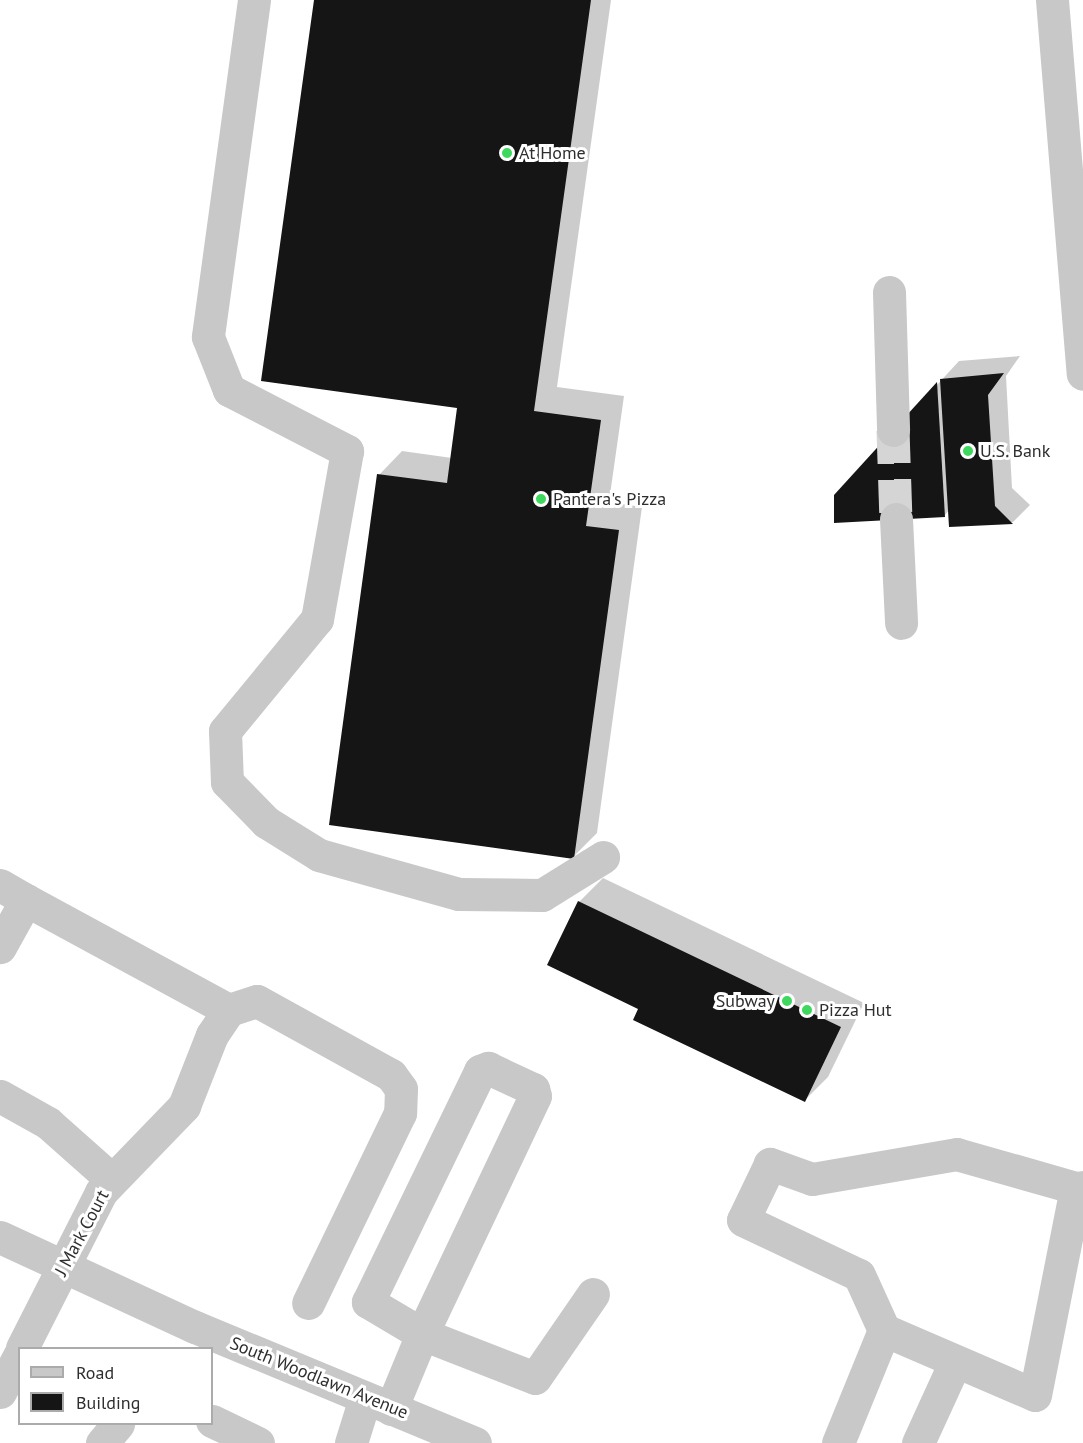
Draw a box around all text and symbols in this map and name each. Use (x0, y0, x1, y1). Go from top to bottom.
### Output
place label: At Home (519, 142, 586, 164)
marker: At Home (500, 146, 514, 160)
place label: U.S. Bank (980, 440, 1052, 462)
marker: U.S. Bank (961, 444, 975, 458)
place label: Pantera's Pizza (553, 488, 666, 510)
marker: Pantera's Pizza (534, 492, 548, 506)
place label: Subway (716, 990, 775, 1012)
marker: Subway (780, 994, 794, 1008)
place label: Pizza Hut (819, 999, 892, 1021)
marker: Pizza Hut (800, 1003, 814, 1017)
street label: J Mark Court (50, 1186, 114, 1280)
street label: South Woodlawn Avenue (226, 1332, 412, 1424)
legend (18, 1347, 213, 1425)
text: Road (76, 1361, 114, 1384)
text: Building (76, 1391, 140, 1414)

